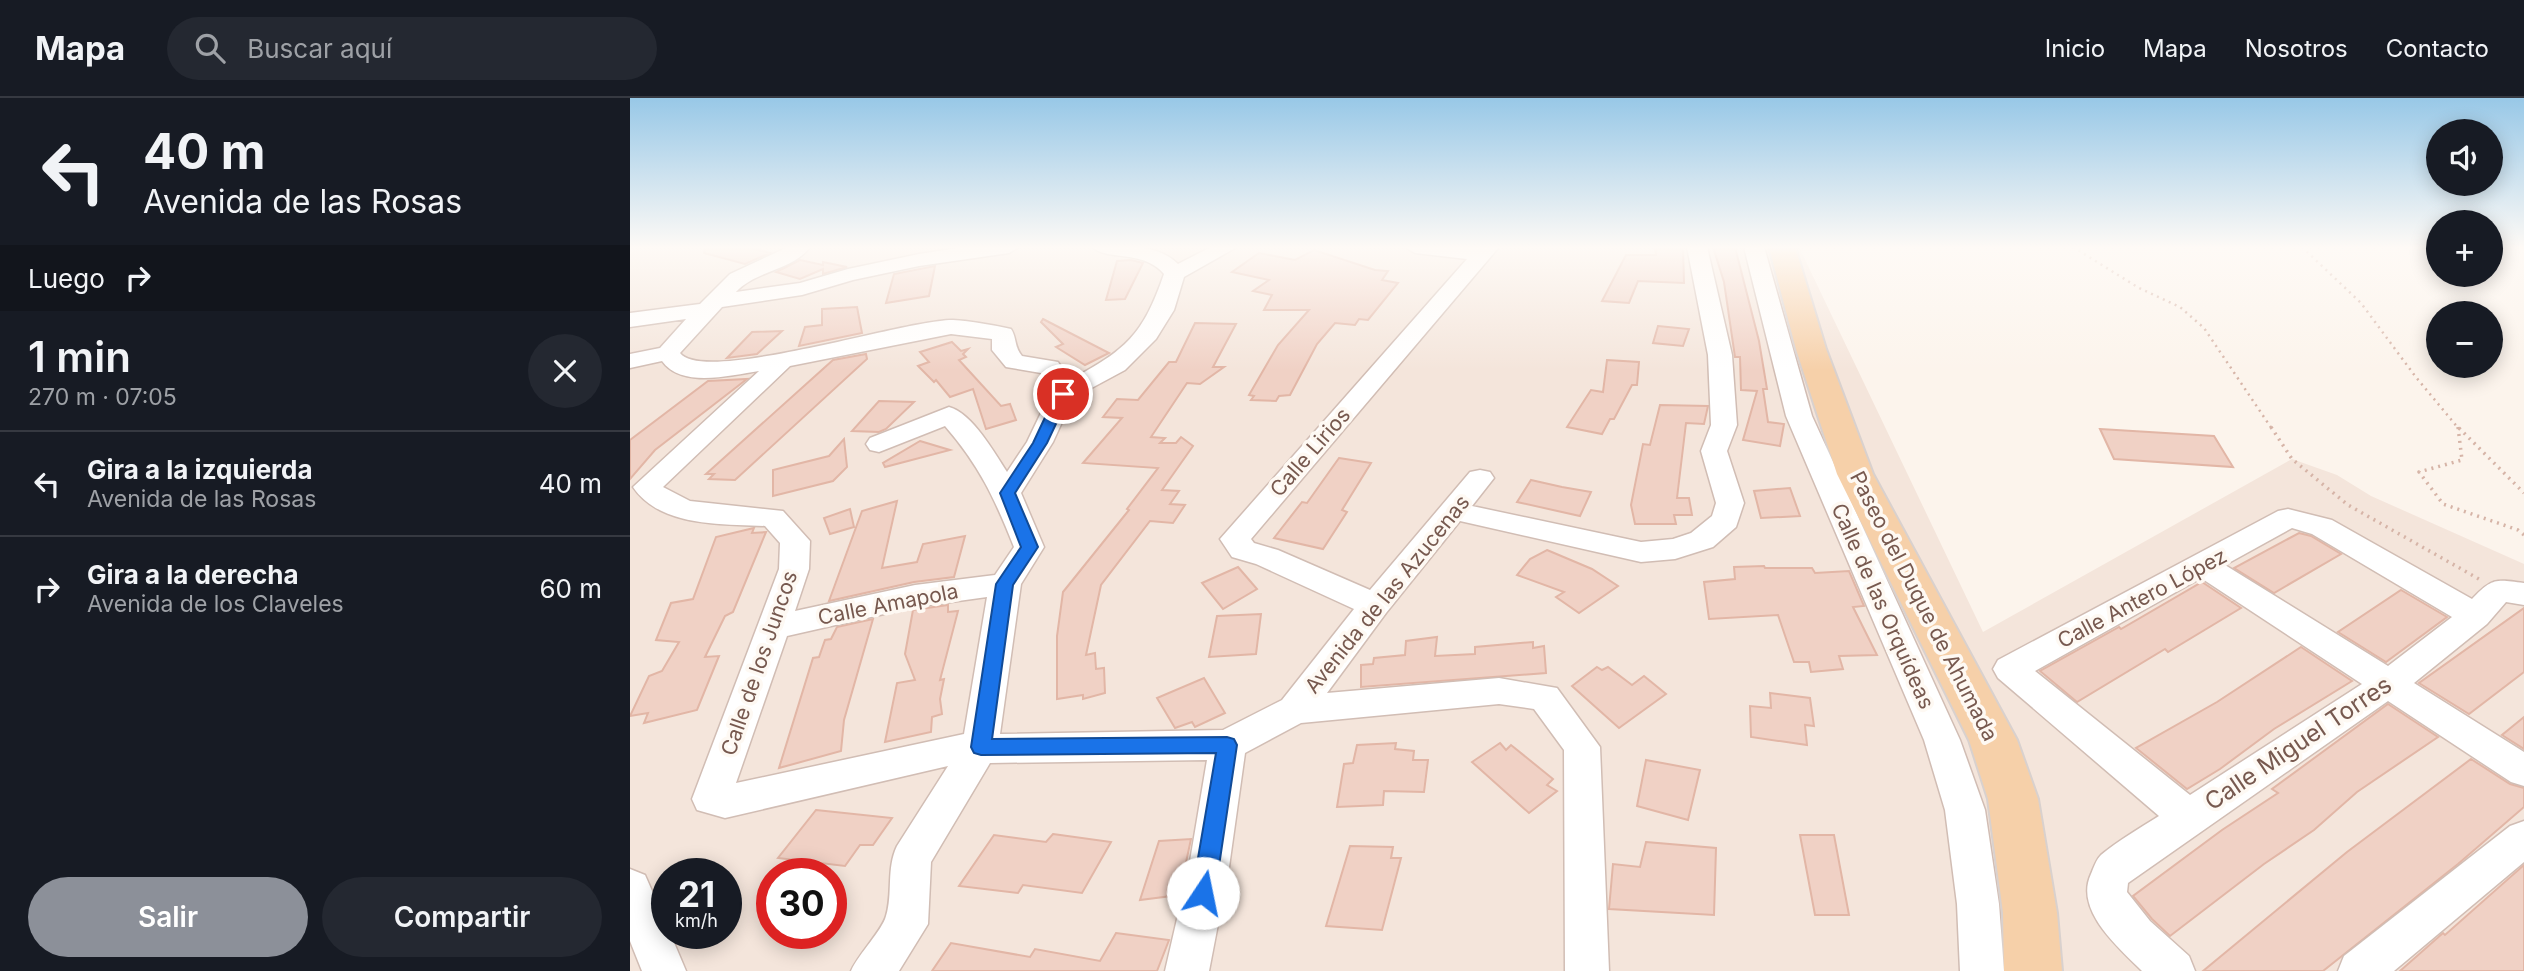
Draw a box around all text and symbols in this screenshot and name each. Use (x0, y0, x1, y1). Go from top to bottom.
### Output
search box (167, 17, 657, 80)
text: Mapa (35, 28, 125, 68)
icon: search (191, 29, 229, 67)
text: Buscar aquí (247, 33, 392, 64)
text: Inicio (2045, 34, 2105, 63)
text: Mapa (2143, 34, 2207, 63)
text: Nosotros (2245, 34, 2348, 63)
text: Contacto (2386, 34, 2489, 63)
map controls (2426, 119, 2503, 378)
button: sound (2426, 119, 2503, 196)
text: 40 m (143, 122, 266, 181)
icon: left (28, 126, 119, 217)
text: Avenida de las Rosas (143, 182, 462, 221)
button: + (2426, 210, 2503, 287)
icon: right (119, 259, 157, 297)
text: Luego (28, 263, 105, 294)
button: − (2426, 301, 2503, 378)
text: 1 min (28, 331, 131, 382)
button: close (528, 334, 602, 408)
pin (1033, 364, 1093, 424)
icon: arrive (1044, 375, 1082, 413)
text: 270 m · 07:05 (28, 383, 177, 411)
street label: Calle Lirios (1265, 403, 1355, 501)
text: Gira a la izquierda (87, 454, 313, 485)
icon: left (28, 465, 66, 503)
street label: Paseo del Duque de Ahumada (1845, 467, 2003, 745)
text: 40 m (539, 468, 602, 499)
text: Avenida de las Rosas (87, 485, 316, 513)
street label: Avenida de las Azucenas (1299, 490, 1475, 698)
street label: Calle de las Orquídeas (1826, 499, 1940, 713)
street label: Calle Antero López (2053, 543, 2231, 653)
text: Gira a la derecha (87, 559, 299, 590)
street label: Calle de los Juncos (716, 567, 802, 759)
icon: right (28, 570, 66, 608)
text: 60 m (539, 573, 602, 604)
street label: Calle Amapola (816, 578, 960, 630)
text: Avenida de los Claveles (87, 590, 344, 618)
street label: Calle Miguel Torres (2199, 670, 2397, 816)
position arrow (1166, 856, 1240, 930)
speed limit sign: 30 (756, 858, 847, 949)
text: 21 (678, 873, 715, 915)
button: Salir (28, 877, 308, 957)
button: Compartir (322, 877, 602, 957)
text: km/h (675, 910, 718, 931)

